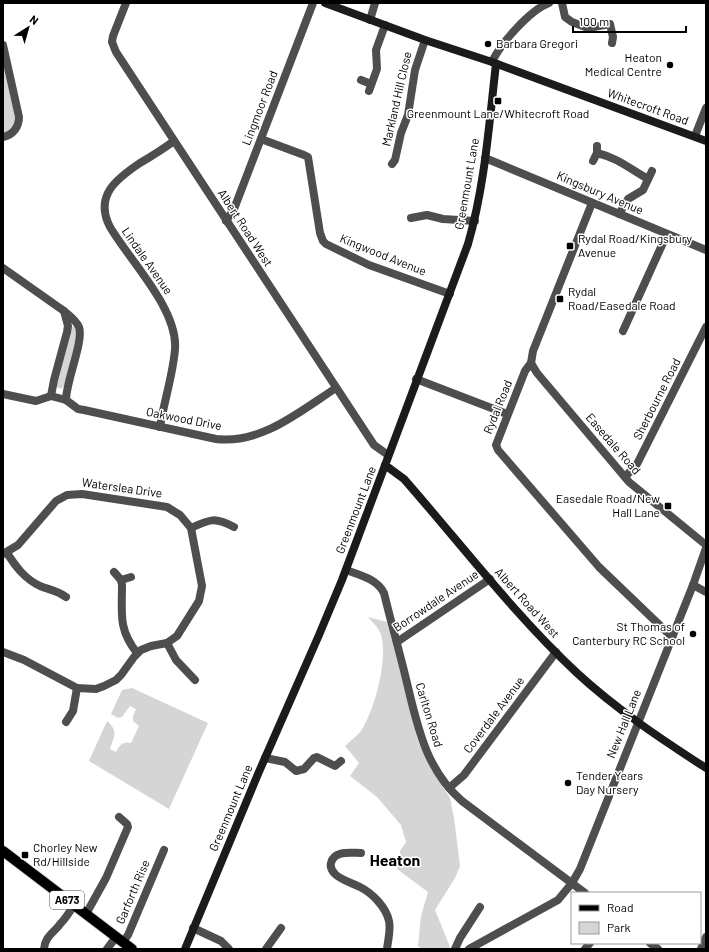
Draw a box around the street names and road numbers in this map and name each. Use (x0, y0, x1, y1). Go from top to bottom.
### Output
street label: Markland Hill Close (378, 50, 414, 148)
street label: Lingmoor Road (238, 68, 280, 147)
street label: Whitecroft Road (606, 85, 691, 127)
street label: Greenmount Lane (451, 137, 481, 231)
street label: Kingsbury Avenue (555, 168, 646, 217)
street label: Albert Road West (216, 186, 276, 269)
street label: Lindale Avenue (120, 224, 176, 297)
street label: Kingwood Avenue (338, 230, 429, 278)
street label: Sherbourne Road (630, 355, 683, 442)
street label: Rydal Road (480, 378, 514, 436)
street label: Oakwood Drive (145, 404, 223, 432)
street label: Easedale Road (583, 410, 644, 477)
street label: Greenmount Lane (332, 464, 378, 555)
street label: Waterslea Drive (81, 474, 163, 500)
street label: Albert Road West (493, 564, 563, 640)
street label: Borrowdale Avenue (390, 566, 481, 634)
street label: Coverdale Avenue (460, 673, 527, 755)
street label: Carlton Road (414, 681, 446, 749)
street label: New Hall Lane (603, 687, 643, 760)
street label: Greenmount Lane (206, 762, 255, 853)
street label: Garforth Rise (112, 857, 152, 926)
road number: A673 (50, 891, 84, 909)

